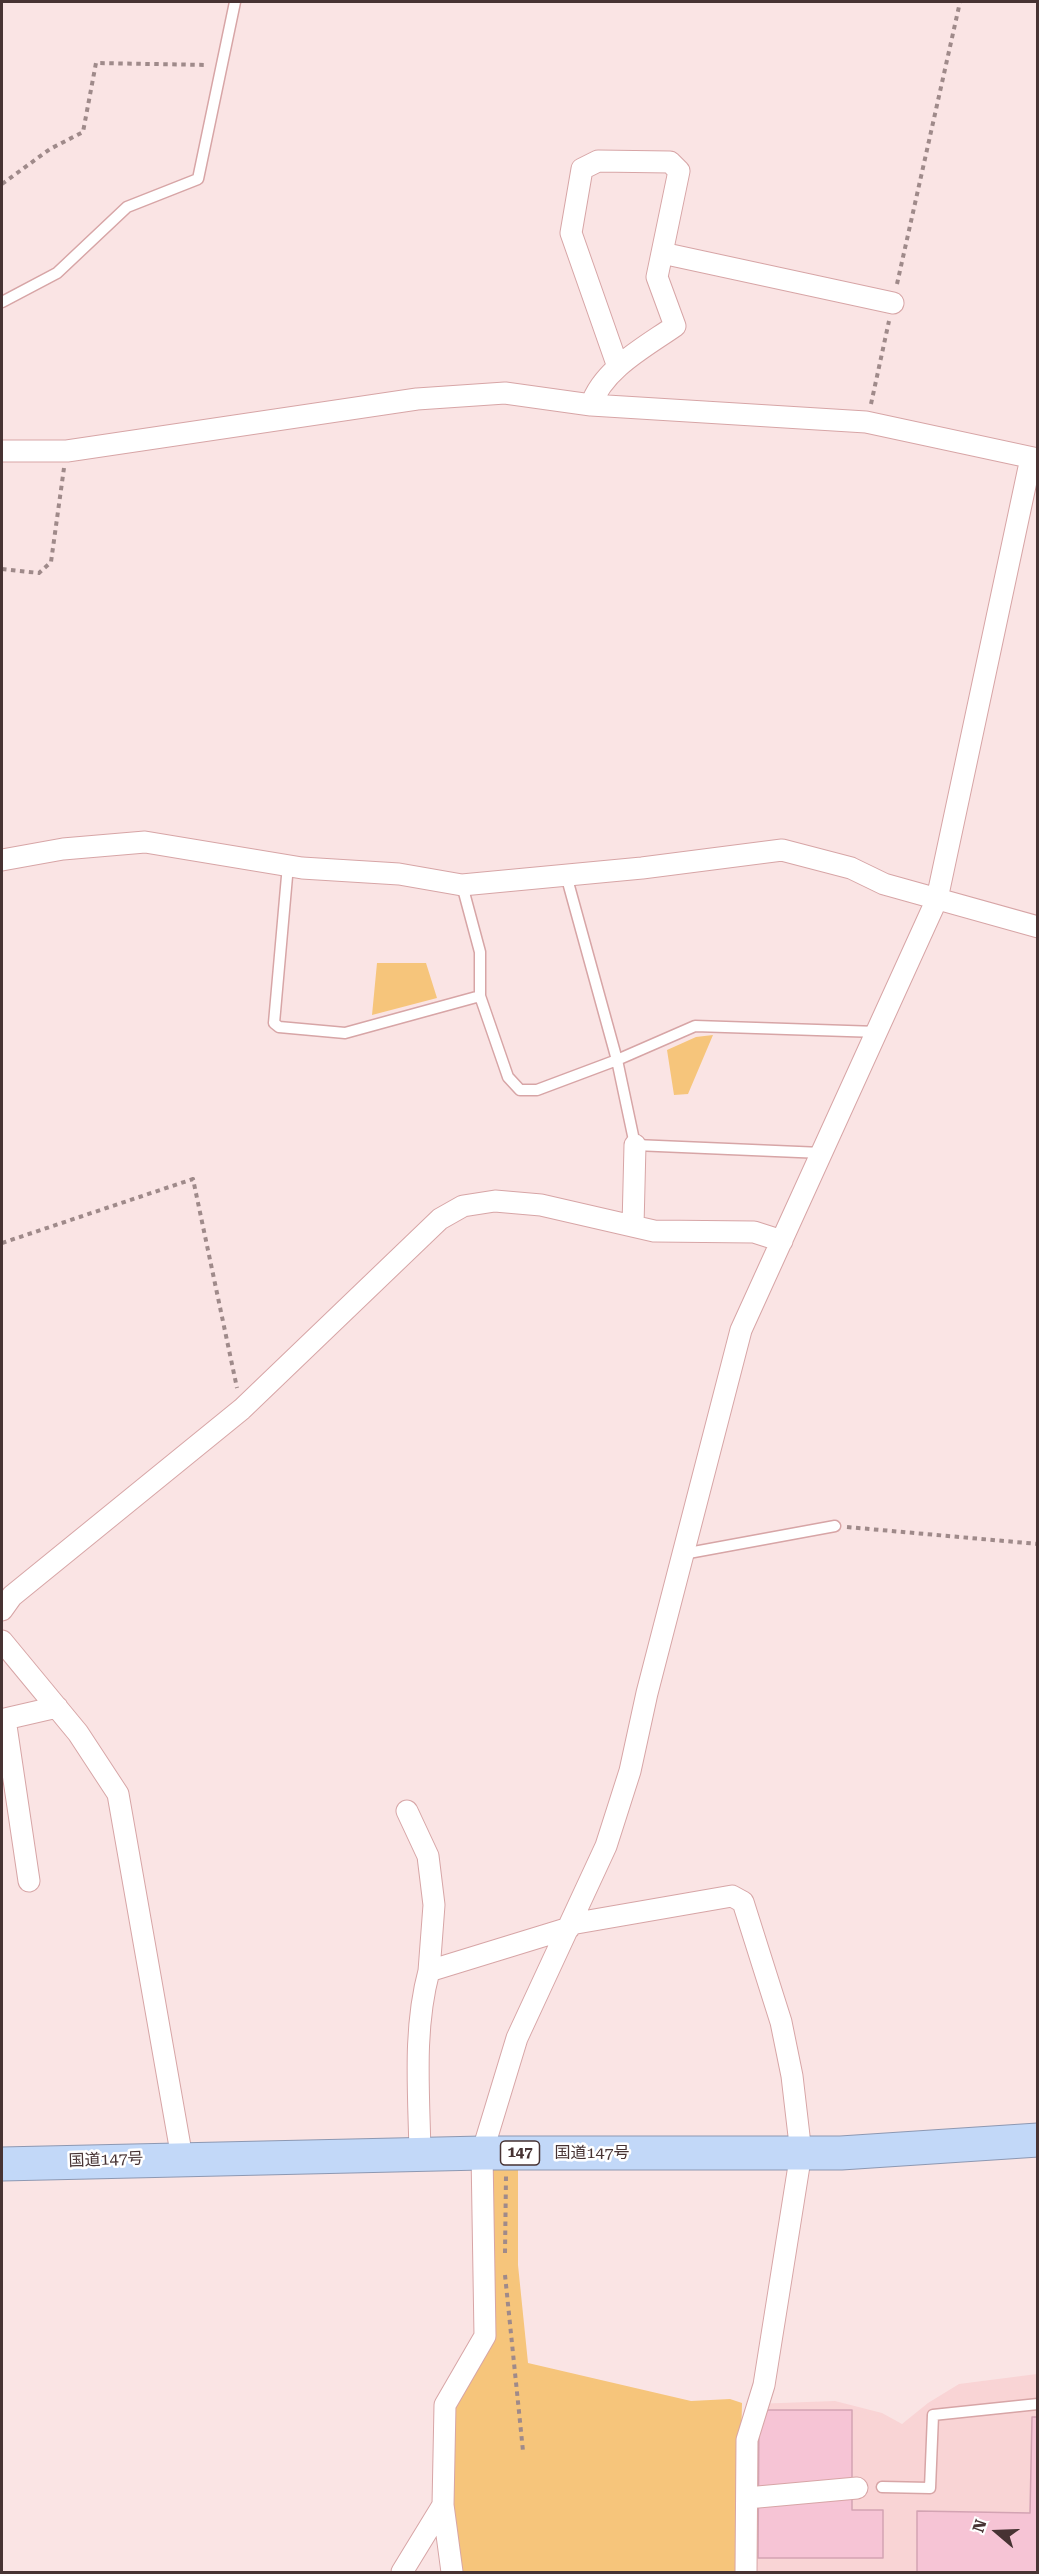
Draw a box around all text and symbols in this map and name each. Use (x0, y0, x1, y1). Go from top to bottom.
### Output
road number: 147 (500, 2141, 540, 2165)
street label: 国道147号 (555, 2143, 629, 2163)
street label: 国道147号 (68, 2149, 144, 2171)
north arrow (967, 2502, 1027, 2562)
text: N (969, 2517, 990, 2535)

